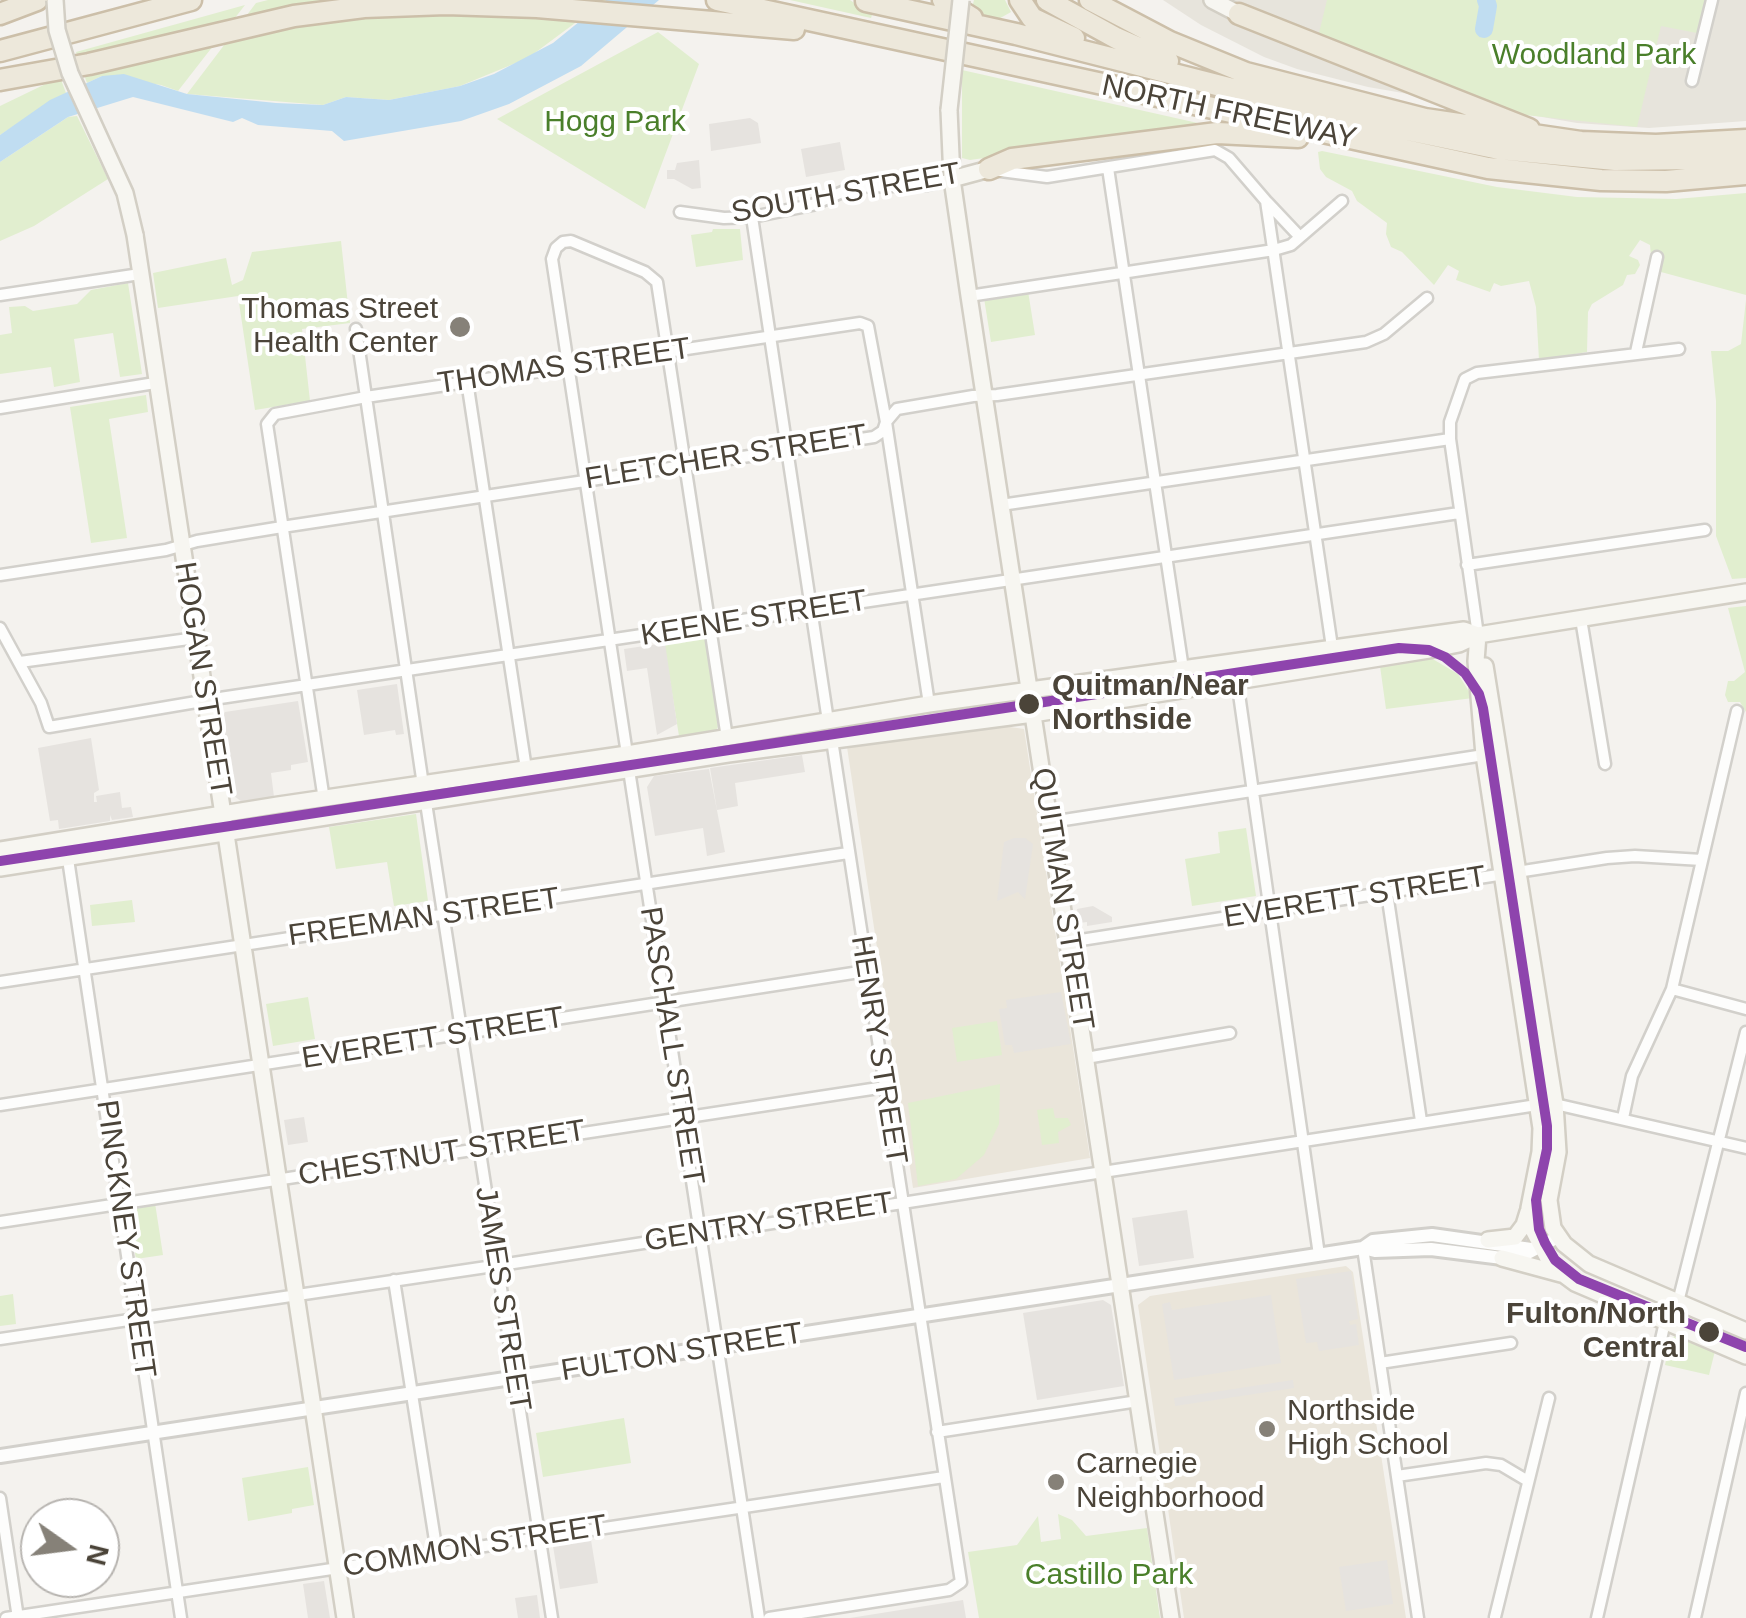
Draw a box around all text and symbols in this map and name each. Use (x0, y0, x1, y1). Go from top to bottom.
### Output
park label: Woodland Park (1492, 38, 1696, 74)
street label: NORTH FREEWAY (1098, 68, 1360, 158)
park label: Hogg Park (544, 105, 686, 141)
street label: SOUTH STREET (729, 156, 963, 232)
place label: Thomas Street Health Center (241, 292, 438, 362)
marker: Thomas Street Health Center (447, 314, 473, 340)
street label: THOMAS STREET (435, 331, 693, 403)
street label: FLETCHER STREET (582, 418, 870, 498)
street label: HOGAN STREET (166, 559, 238, 799)
street label: KEENE STREET (638, 583, 870, 655)
place label: Quitman/Near Northside (1052, 669, 1249, 740)
marker: Quitman/Near Northside (1016, 691, 1042, 717)
street label: QUITMAN STREET (1023, 765, 1101, 1033)
street label: EVERETT STREET (1221, 859, 1489, 937)
street label: FREEMAN STREET (286, 881, 562, 955)
street label: PASCHALL STREET (631, 904, 711, 1188)
street label: HENRY STREET (842, 933, 914, 1167)
street label: EVERETT STREET (299, 1000, 567, 1078)
street label: PINCKNEY STREET (88, 1098, 162, 1380)
street label: CHESTNUT STREET (296, 1114, 588, 1194)
street label: JAMES STREET (466, 1184, 538, 1414)
street label: GENTRY STREET (642, 1186, 896, 1260)
place label: Fulton/North Central (1506, 1297, 1686, 1368)
street label: FULTON STREET (559, 1316, 805, 1390)
marker: Fulton/North Central (1696, 1319, 1722, 1345)
place label: Northside High School (1287, 1394, 1449, 1464)
marker: Northside High School (1256, 1418, 1278, 1440)
place label: Carnegie Neighborhood (1076, 1447, 1264, 1518)
marker: Carnegie Neighborhood (1045, 1471, 1067, 1493)
north arrow (20, 1498, 120, 1598)
street label: COMMON STREET (340, 1508, 610, 1586)
text: N (80, 1541, 115, 1568)
park label: Castillo Park (1025, 1558, 1193, 1594)

